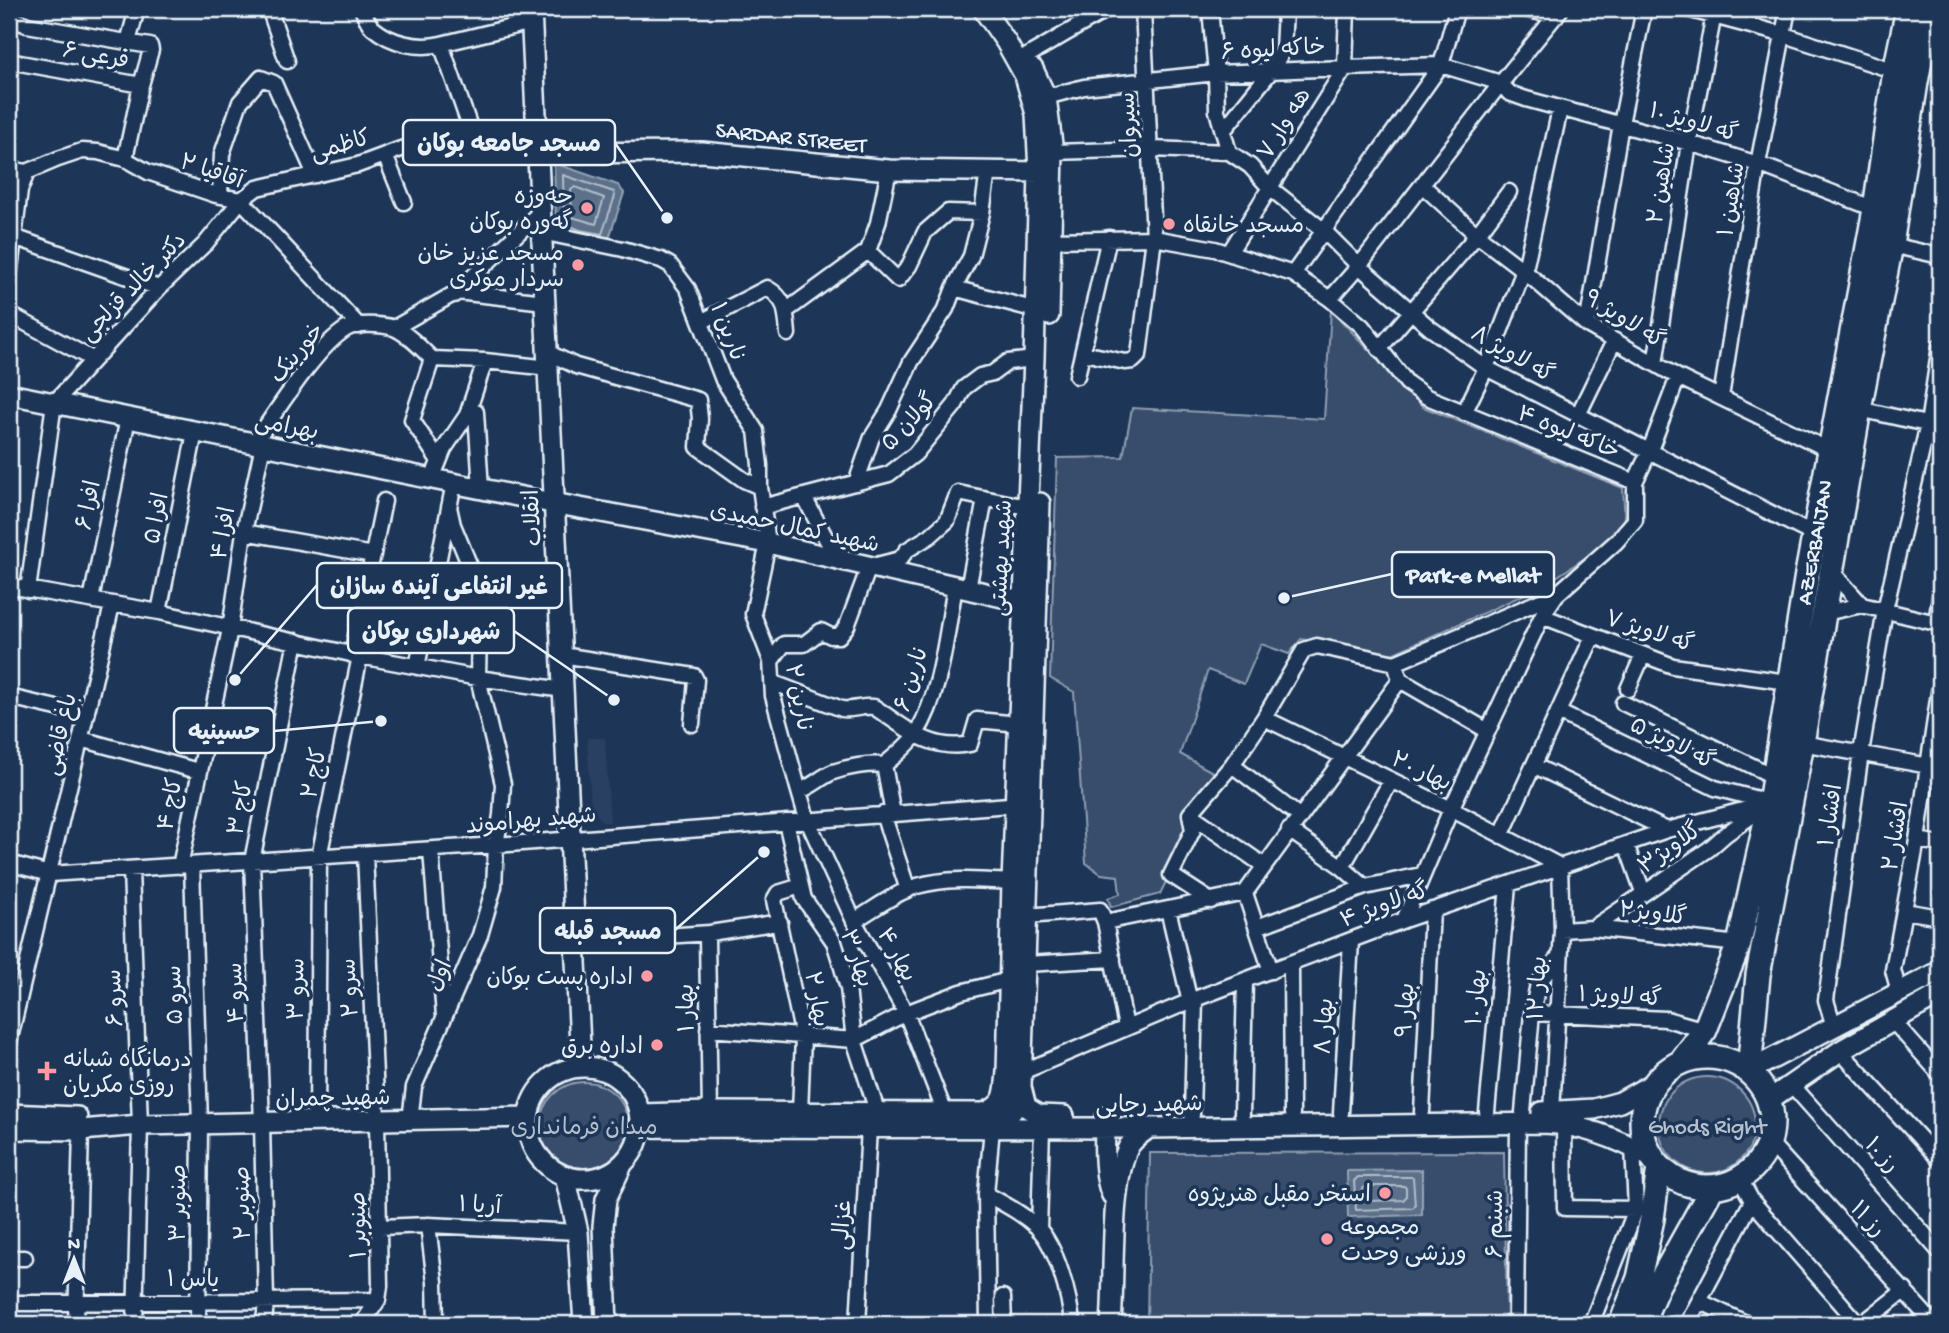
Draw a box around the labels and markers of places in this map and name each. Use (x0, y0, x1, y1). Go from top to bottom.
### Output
callout: مسجد جامعه بوکان (403, 120, 615, 165)
place label: حه‌وزه گه‌وره بوکان (469, 185, 573, 238)
marker: حه‌وزه گه‌وره بوکان (579, 200, 595, 216)
place label: مسجد خانقاه (1183, 214, 1304, 241)
marker: مسجد خانقاه (1161, 216, 1177, 232)
place label: مسجد عزیز خان سردار موکری (418, 242, 564, 295)
marker: مسجد عزیز خان سردار موکری (570, 257, 586, 273)
callout: Park-e Mellat (1392, 552, 1554, 597)
callout: غیر انتفاعی آینده سازان (317, 563, 562, 608)
callout: شهرداری بوکان (348, 608, 514, 653)
callout: حسینیه (174, 708, 274, 753)
callout: مسجد قبله (540, 908, 675, 953)
place label: اداره پست بوکان (486, 966, 633, 993)
marker: اداره پست بوکان (639, 968, 655, 984)
place label: اداره برق (561, 1035, 643, 1062)
marker: اداره برق (649, 1037, 665, 1053)
place label: درمانگاه شبانه روزی مکریان (63, 1045, 192, 1101)
marker: درمانگاه شبانه روزی مکریان (37, 1061, 57, 1081)
place label: استخر مقبل هنرپژوه (1188, 1183, 1371, 1210)
marker: استخر مقبل هنرپژوه (1377, 1185, 1393, 1201)
place label: مجموعه ورزشی وحدت (1341, 1216, 1467, 1269)
marker: مجموعه ورزشی وحدت (1319, 1231, 1335, 1247)

